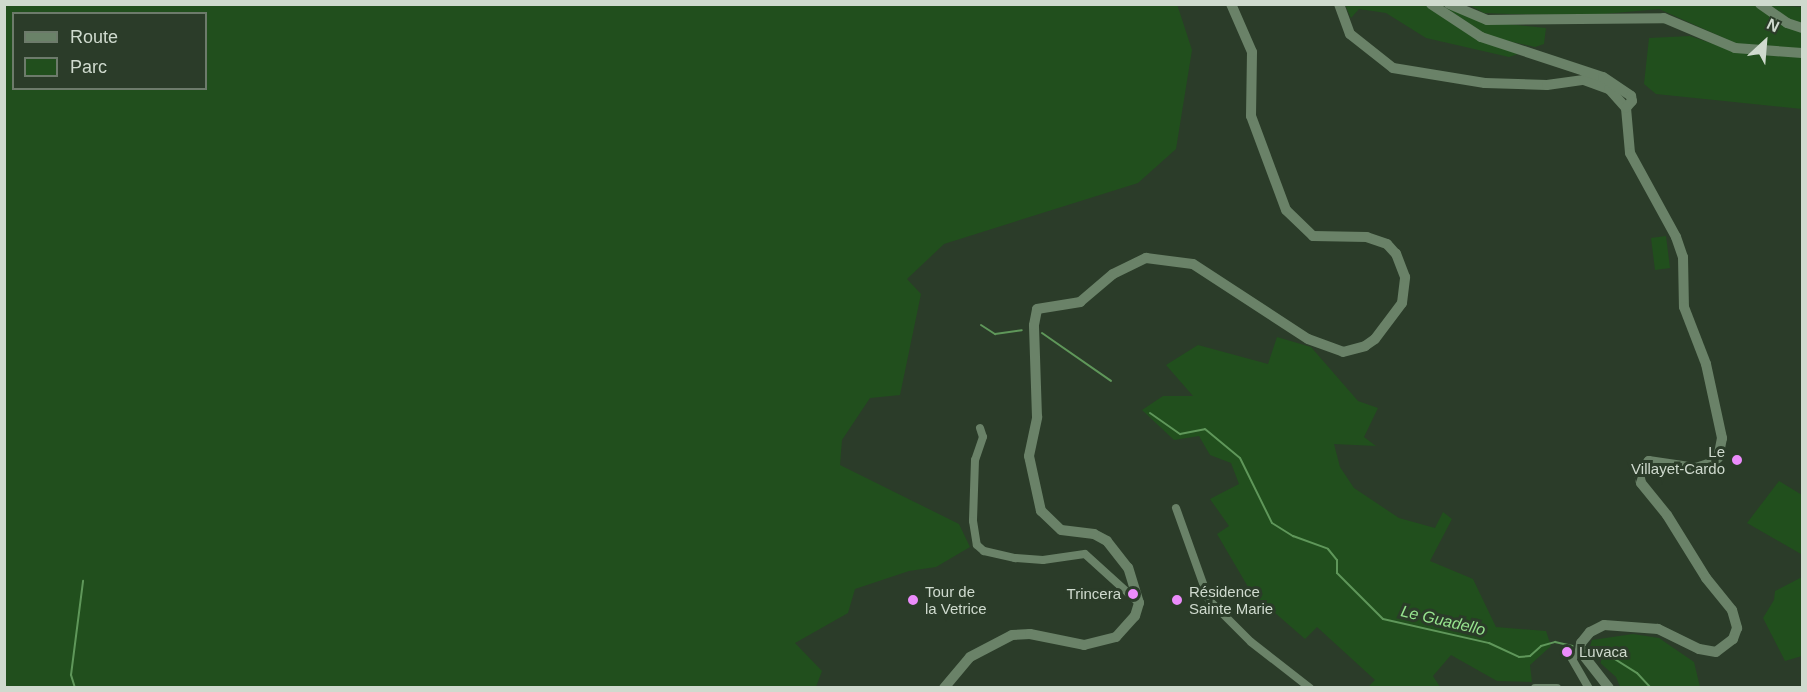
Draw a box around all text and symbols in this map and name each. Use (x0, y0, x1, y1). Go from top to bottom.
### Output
legend (12, 12, 207, 90)
north arrow (1735, 12, 1795, 72)
text: N (1764, 15, 1782, 36)
text: Route (70, 27, 118, 47)
text: Parc (70, 57, 107, 77)
place label: Le Villayet-Cardo (1631, 442, 1725, 477)
marker: Le Villayet-Cardo (1730, 453, 1744, 467)
place label: Tour de la Vetrice (925, 582, 987, 617)
place label: Résidence Sainte Marie (1189, 582, 1273, 617)
place label: Trincera (1067, 585, 1121, 603)
marker: Trincera (1126, 587, 1140, 601)
marker: Tour de la Vetrice (906, 593, 920, 607)
marker: Résidence Sainte Marie (1170, 593, 1184, 607)
water label: Le Guadello (1399, 602, 1487, 640)
place label: Luvaca (1579, 643, 1627, 661)
marker: Luvaca (1560, 645, 1574, 659)

